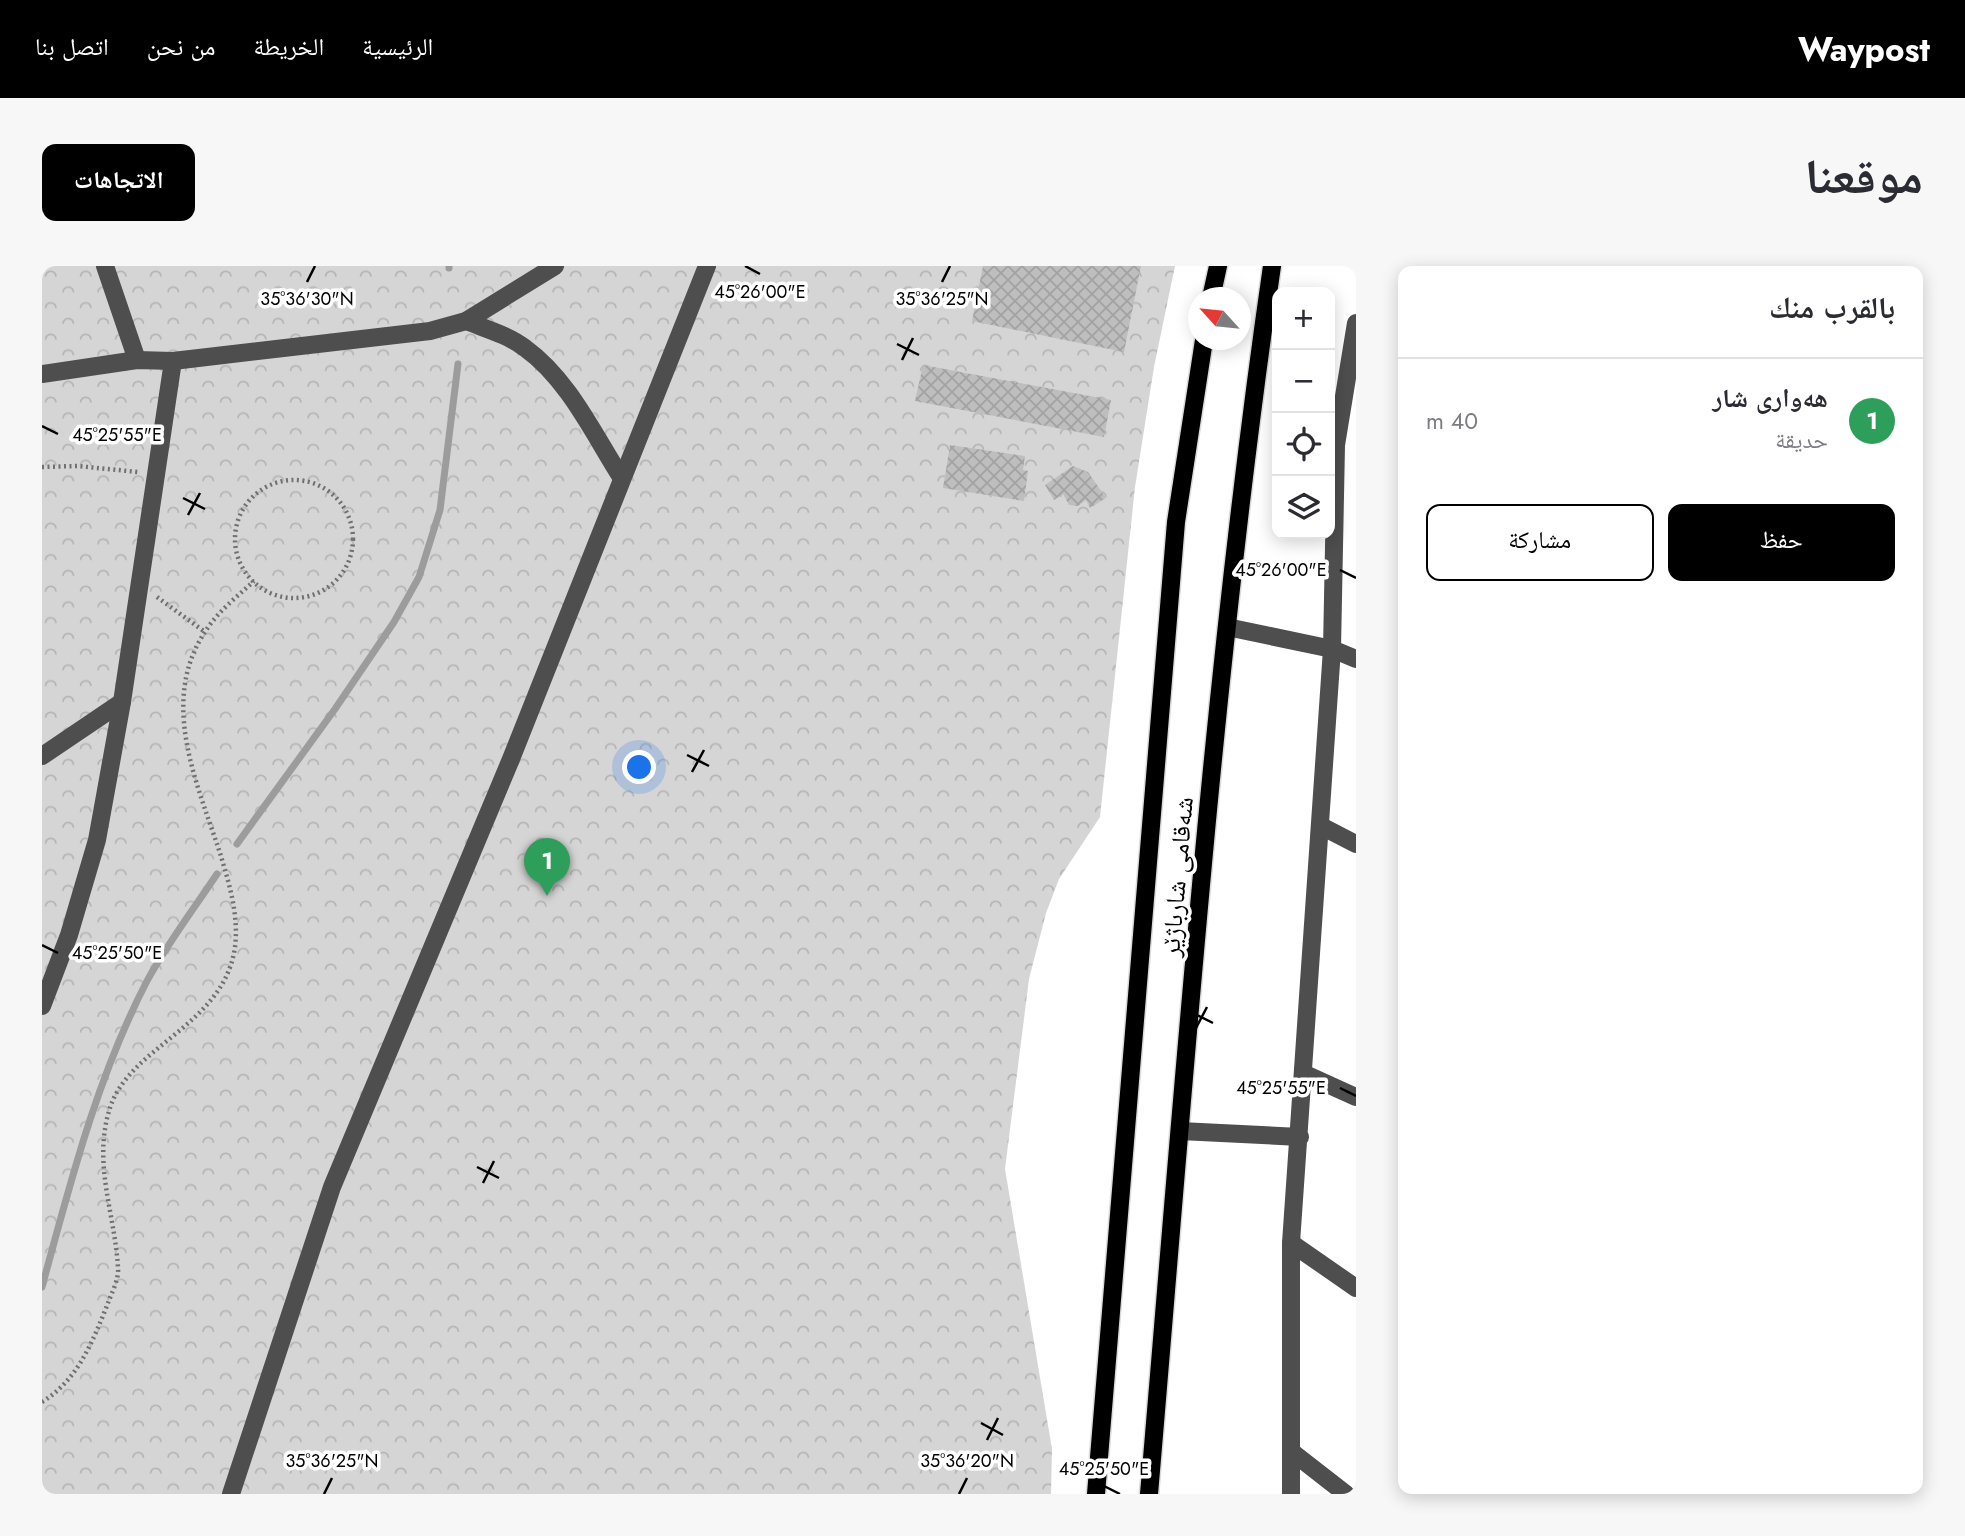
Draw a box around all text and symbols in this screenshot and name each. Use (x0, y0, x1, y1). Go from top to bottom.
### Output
text: Waypost (1798, 26, 1930, 73)
text: اتصل بنا (35, 29, 109, 64)
text: من نحن (147, 29, 216, 64)
text: الخريطة (254, 29, 324, 64)
text: الرئيسية (362, 29, 433, 64)
text: موقعنا (1805, 141, 1923, 211)
button: الاتجاهات (42, 144, 195, 221)
text: 45°26'00"E (714, 279, 806, 305)
text: 35°36'30"N (260, 286, 354, 312)
text: 35°36'25"N (895, 286, 989, 312)
text: بالقرب منك (1769, 286, 1895, 329)
north arrow (1188, 287, 1251, 350)
map controls (1272, 287, 1335, 539)
button: + (1272, 287, 1335, 350)
button: − (1272, 350, 1335, 413)
text: هەواری شار (1713, 379, 1828, 417)
text: 40 m (1426, 404, 1478, 438)
text: 1 (1866, 404, 1878, 438)
button: locate (1272, 413, 1335, 476)
text: 45°25'55"E (72, 422, 162, 448)
text: حديقة (1775, 423, 1828, 457)
button: layers (1272, 476, 1335, 539)
button: مشاركة (1426, 504, 1654, 581)
button: حفظ (1668, 504, 1895, 581)
text: 45°26'00"E (1235, 557, 1327, 583)
your location (622, 750, 656, 784)
street label: شەقامی شارباژێر (1151, 795, 1203, 960)
pin: 1 (524, 838, 570, 896)
text: 45°25'50"E (72, 940, 162, 966)
text: 45°25'55"E (1236, 1075, 1326, 1101)
text: 35°36'25"N (285, 1448, 379, 1474)
text: 35°36'20"N (920, 1448, 1014, 1474)
text: 45°25'50"E (1059, 1456, 1149, 1482)

